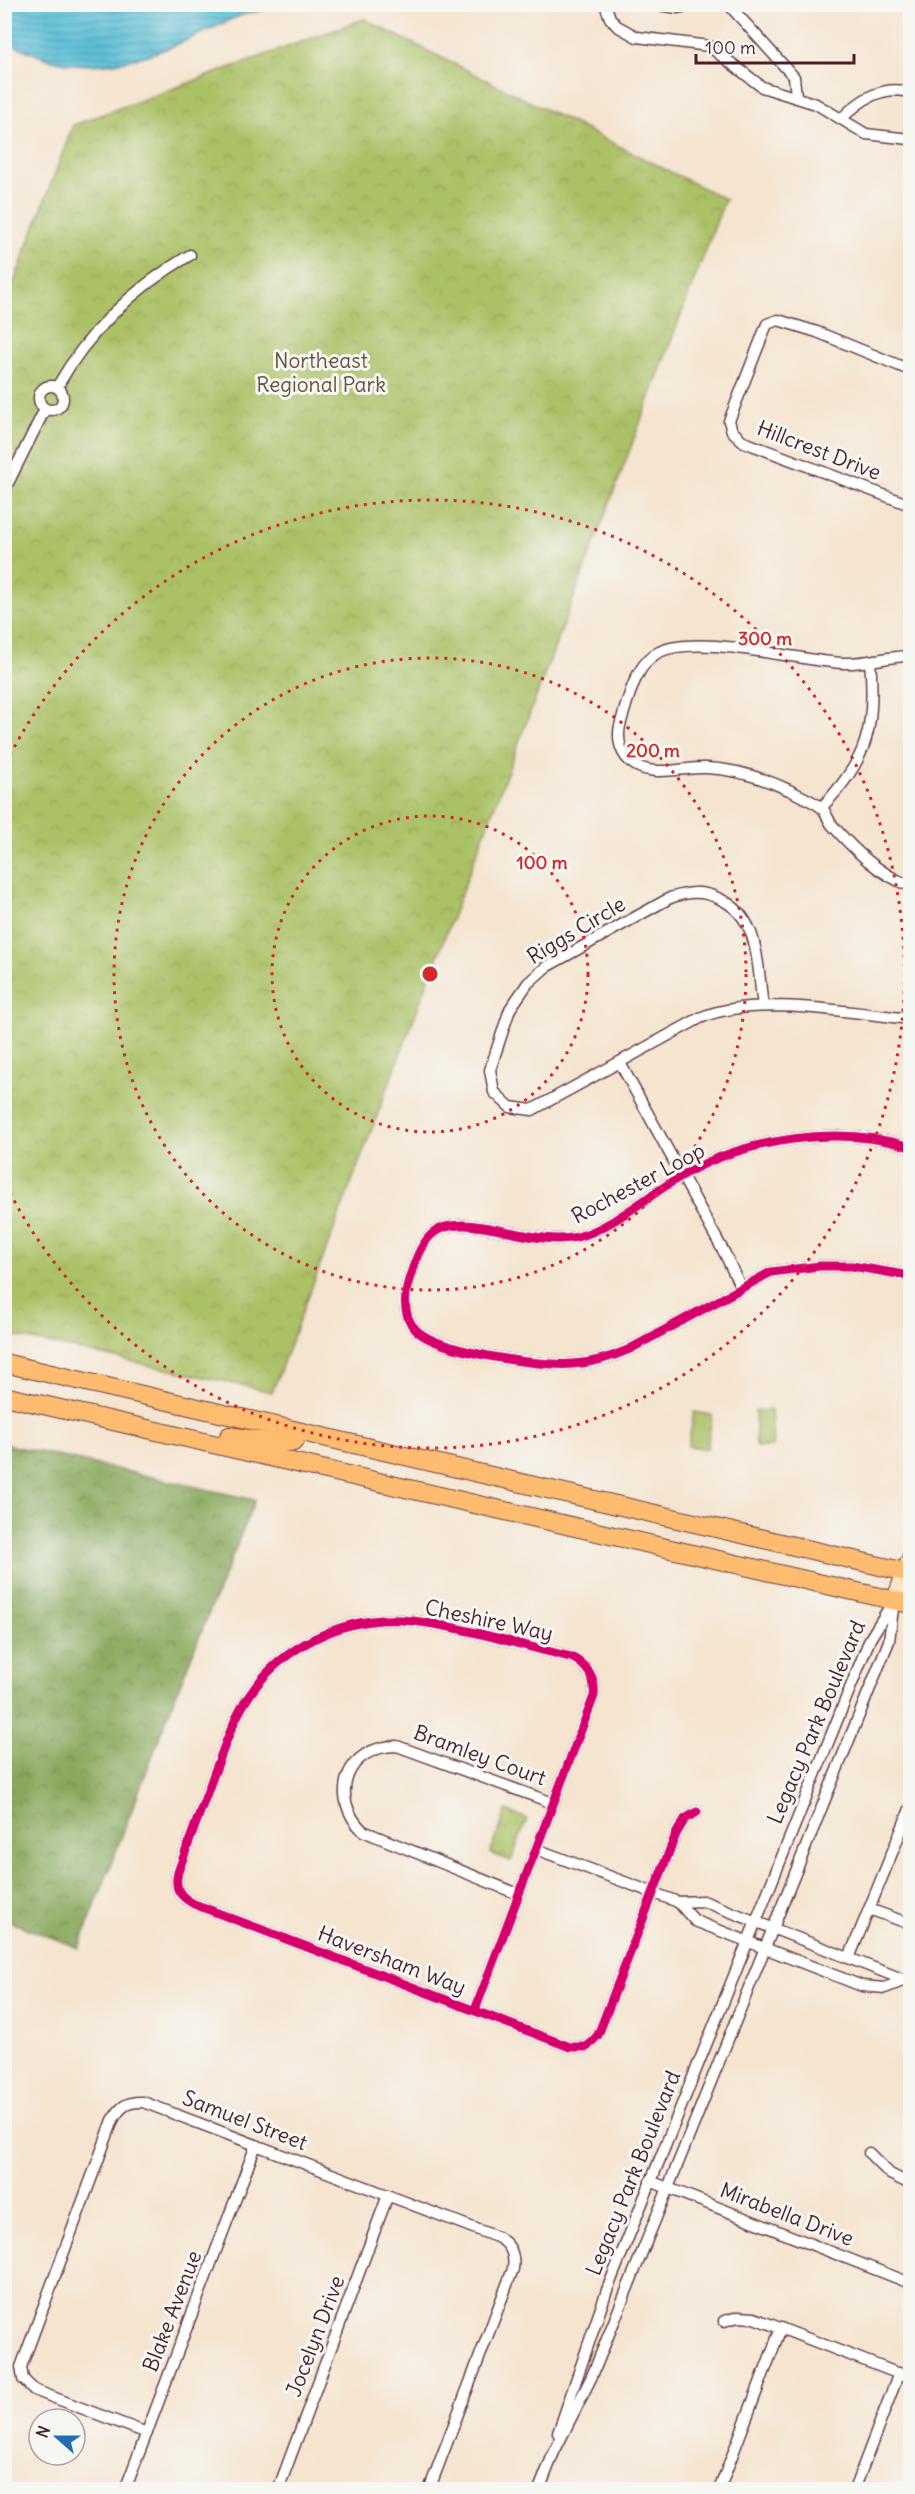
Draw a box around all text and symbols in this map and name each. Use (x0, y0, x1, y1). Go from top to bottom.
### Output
scale bar (696, 27, 854, 65)
text: 100 m (705, 36, 756, 59)
park label: Northeast Regional Park (256, 347, 386, 398)
street label: Hillcrest Drive (753, 414, 885, 486)
text: 300 m (738, 627, 792, 650)
text: 200 m (626, 739, 680, 762)
text: 100 m (517, 851, 568, 874)
street label: Riggs Circle (522, 890, 630, 970)
centre of rings (420, 964, 440, 984)
street label: Rochester Loop (567, 1137, 709, 1229)
street label: Cheshire Way (423, 1593, 555, 1647)
street label: Legacy Park Boulevard (761, 1616, 871, 1828)
street label: Bramley Court (410, 1719, 550, 1791)
street label: Haversham Way (314, 1919, 470, 2001)
street label: Legacy Park Boulevard (580, 2067, 686, 2279)
street label: Samuel Street (179, 2084, 311, 2156)
street label: Mirabella Drive (716, 2176, 858, 2252)
street label: Blake Avenue (137, 2247, 207, 2375)
street label: Jocelyn Drive (280, 2272, 350, 2400)
north arrow (27, 2407, 87, 2467)
text: N (32, 2423, 54, 2440)

